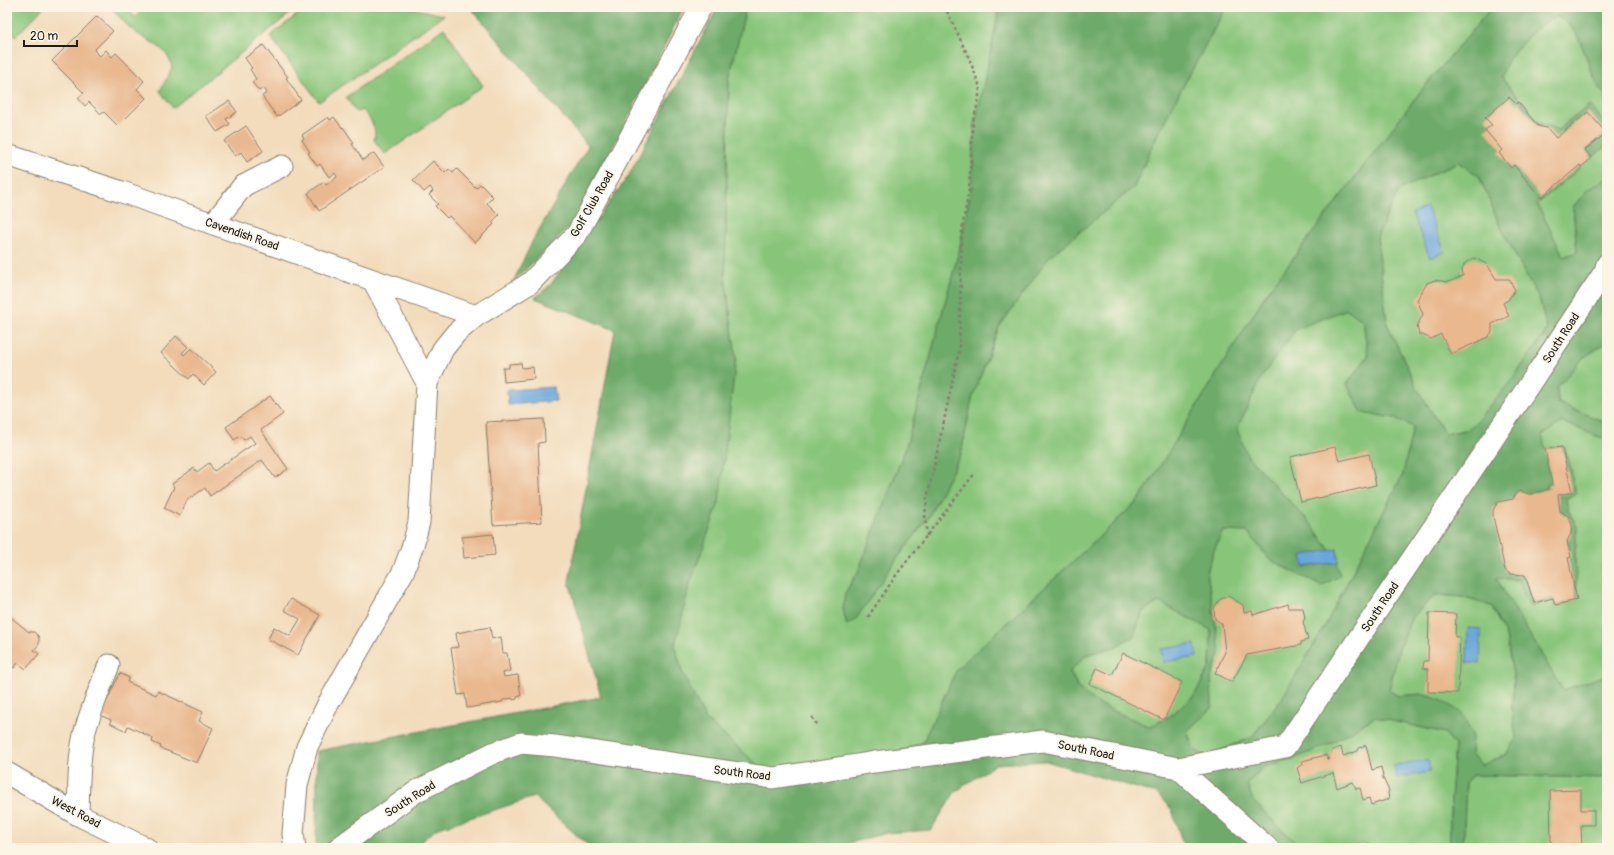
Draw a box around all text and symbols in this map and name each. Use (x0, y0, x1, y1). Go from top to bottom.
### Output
scale bar (24, 22, 77, 48)
text: 20 m (30, 29, 59, 44)
street label: Golf Club Road (567, 168, 618, 240)
street label: Cavendish Road (203, 215, 281, 254)
street label: South Road (1539, 310, 1583, 366)
street label: South Road (1358, 579, 1403, 635)
street label: South Road (1056, 737, 1116, 764)
street label: South Road (713, 763, 771, 784)
street label: South Road (382, 778, 439, 821)
street label: West Road (48, 793, 103, 832)

